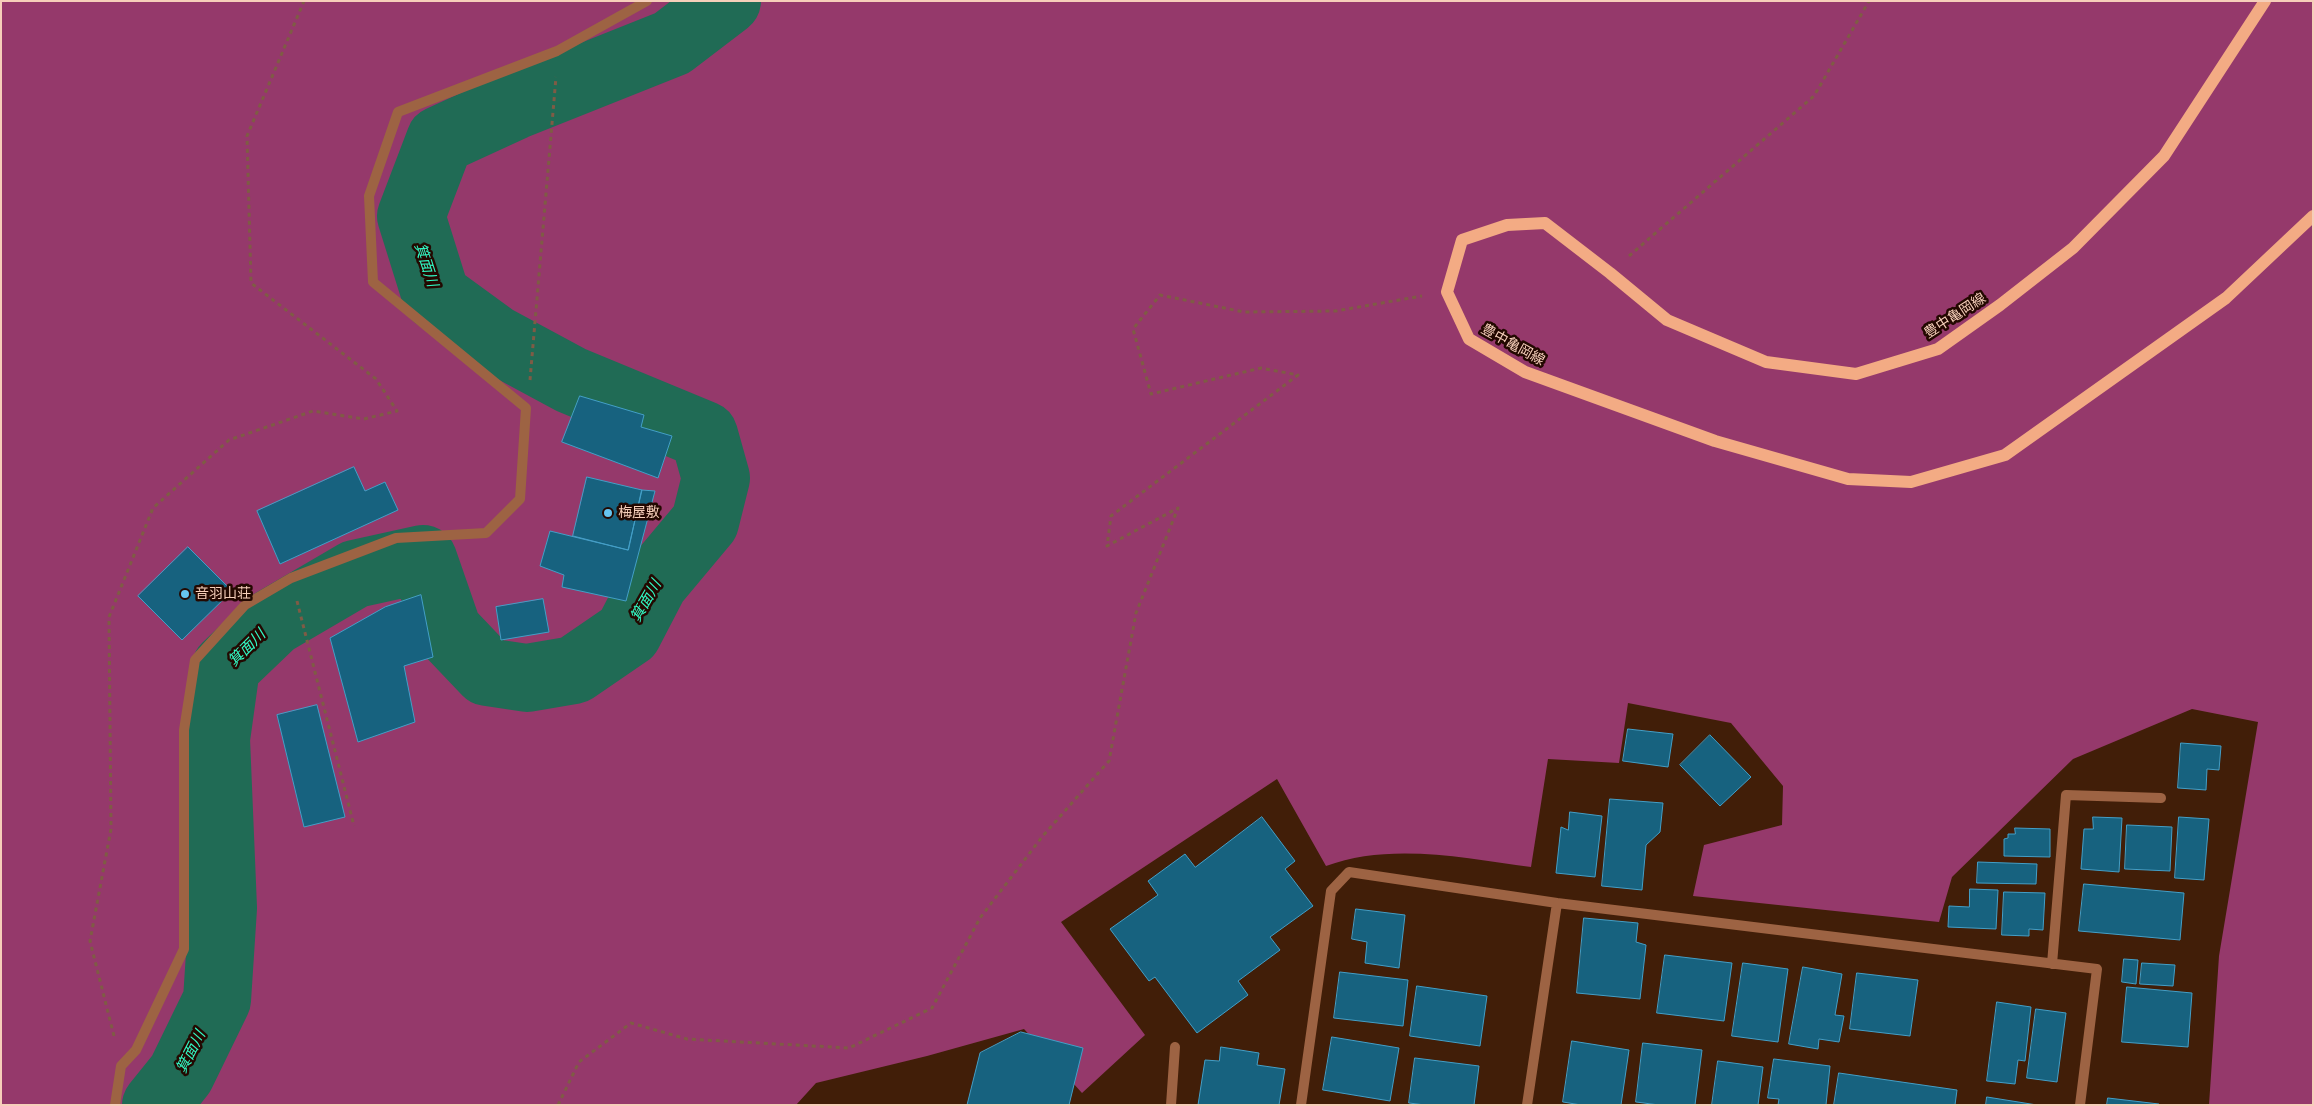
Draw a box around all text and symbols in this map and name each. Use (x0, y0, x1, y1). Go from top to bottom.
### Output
water label: 箕面川 (410, 241, 442, 289)
street label: 豊中亀岡線 (1921, 290, 1989, 342)
street label: 豊中亀岡線 (1478, 321, 1548, 369)
place label: 梅屋敷 (618, 505, 660, 521)
marker: 梅屋敷 (602, 507, 614, 519)
water label: 箕面川 (627, 577, 665, 625)
place label: 音羽山荘 (195, 586, 251, 602)
marker: 音羽山荘 (179, 588, 191, 600)
water label: 箕面川 (225, 626, 269, 670)
water label: 箕面川 (173, 1028, 209, 1076)

